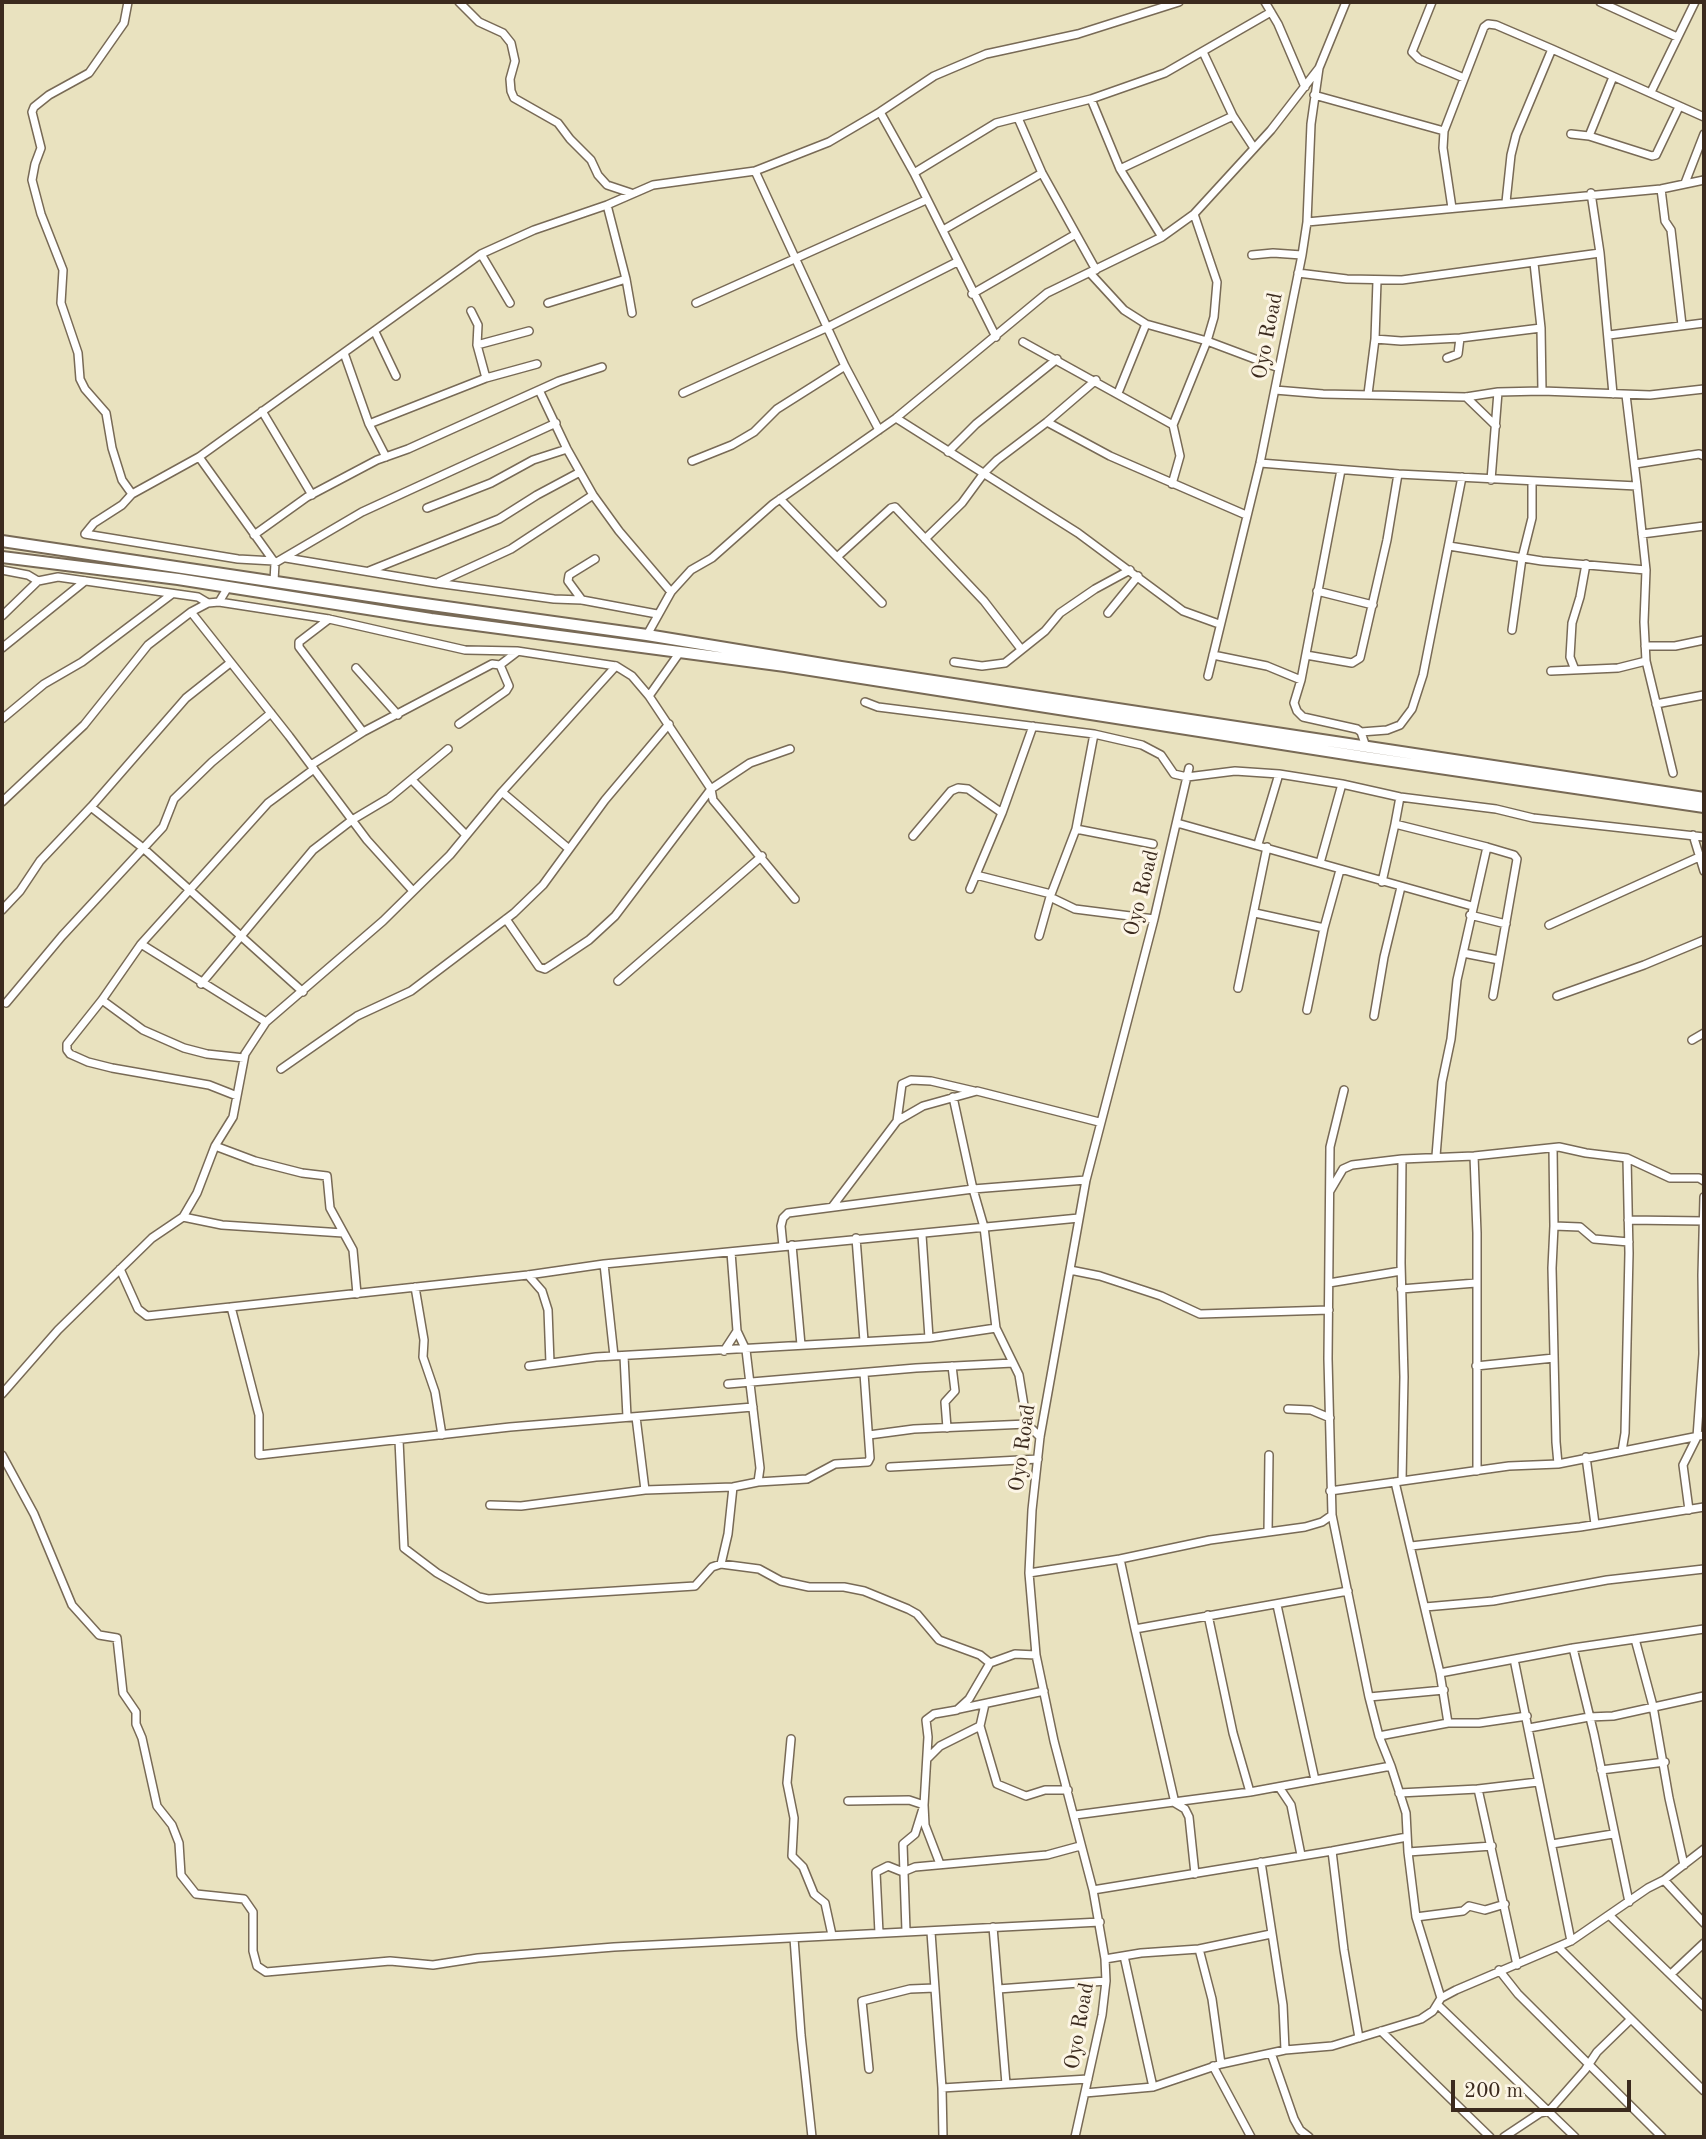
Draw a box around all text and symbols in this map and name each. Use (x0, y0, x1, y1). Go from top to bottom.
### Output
street label: Oyo Road (1247, 290, 1289, 382)
street label: Oyo Road (1119, 847, 1165, 939)
street label: Oyo Road (1004, 1403, 1042, 1493)
street label: Oyo Road (1060, 1981, 1100, 2071)
scale bar (1454, 2066, 1634, 2110)
text: 200 m (1464, 2081, 1523, 2102)

